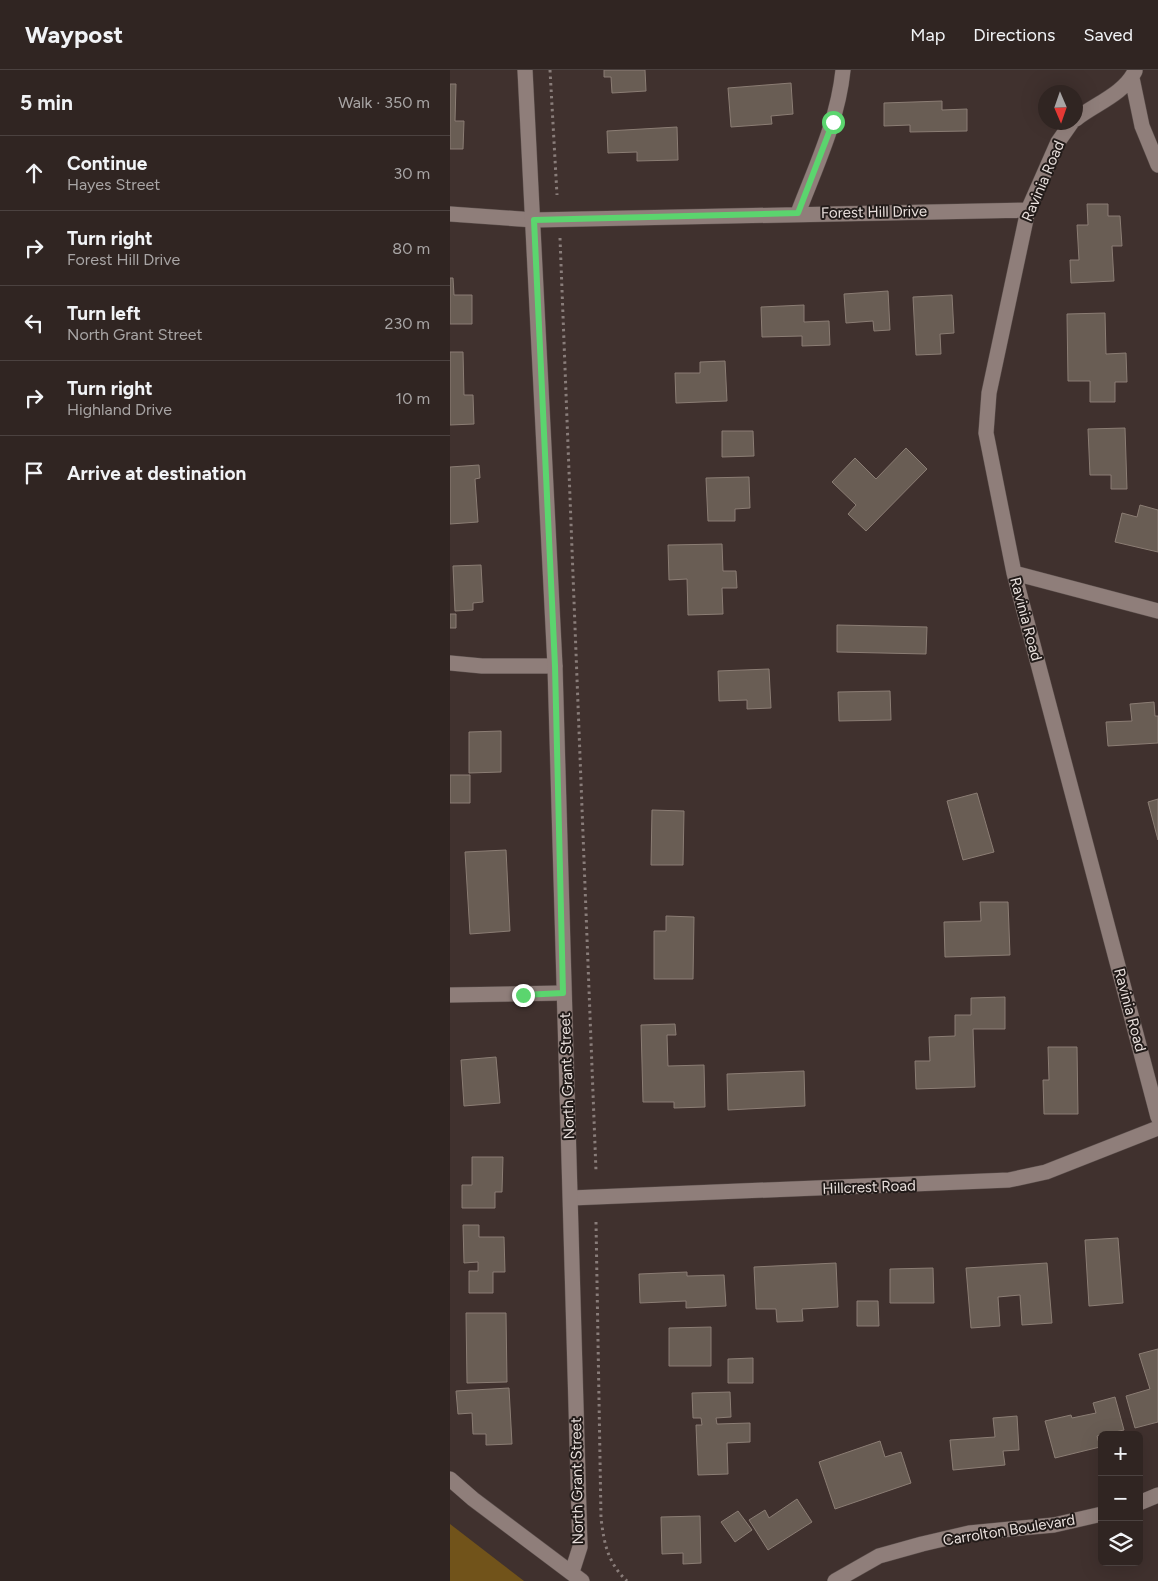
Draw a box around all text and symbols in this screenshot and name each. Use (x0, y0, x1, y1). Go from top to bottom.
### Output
text: Waypost (25, 20, 123, 49)
text: Map (910, 24, 945, 46)
text: Directions (973, 24, 1055, 46)
text: Saved (1083, 24, 1133, 46)
north arrow (1038, 85, 1083, 130)
text: 5 min (20, 90, 73, 115)
text: Walk · 350 m (338, 93, 430, 112)
route start (822, 111, 845, 134)
street label: Ravinia Road (1018, 138, 1068, 224)
text: Continue (67, 152, 147, 175)
icon: ahead (20, 159, 48, 187)
text: 30 m (393, 164, 430, 183)
text: Hayes Street (67, 175, 160, 194)
street label: Forest Hill Drive (821, 202, 927, 222)
text: Turn right (67, 227, 153, 250)
icon: right (20, 234, 48, 262)
text: 80 m (392, 239, 430, 258)
text: Forest Hill Drive (67, 250, 180, 269)
text: Turn left (67, 302, 141, 325)
icon: left (20, 309, 48, 337)
text: 230 m (385, 314, 430, 333)
text: North Grant Street (67, 325, 202, 344)
text: Turn right (67, 377, 153, 400)
icon: right (20, 384, 48, 412)
text: 10 m (396, 389, 430, 408)
text: Highland Drive (67, 400, 172, 419)
icon: arrive (20, 459, 48, 487)
text: Arrive at destination (67, 462, 246, 485)
street label: Ravinia Road (1006, 575, 1046, 663)
street label: Ravinia Road (1110, 966, 1150, 1054)
route end (512, 984, 535, 1007)
street label: North Grant Street (556, 1012, 578, 1140)
street label: Hillcrest Road (822, 1176, 916, 1198)
street label: North Grant Street (567, 1417, 587, 1545)
map controls (1098, 1431, 1143, 1566)
button: + (1098, 1431, 1143, 1476)
button: − (1098, 1476, 1143, 1521)
street label: Carrolton Boulevard (942, 1511, 1076, 1549)
button: layers (1098, 1521, 1143, 1566)

